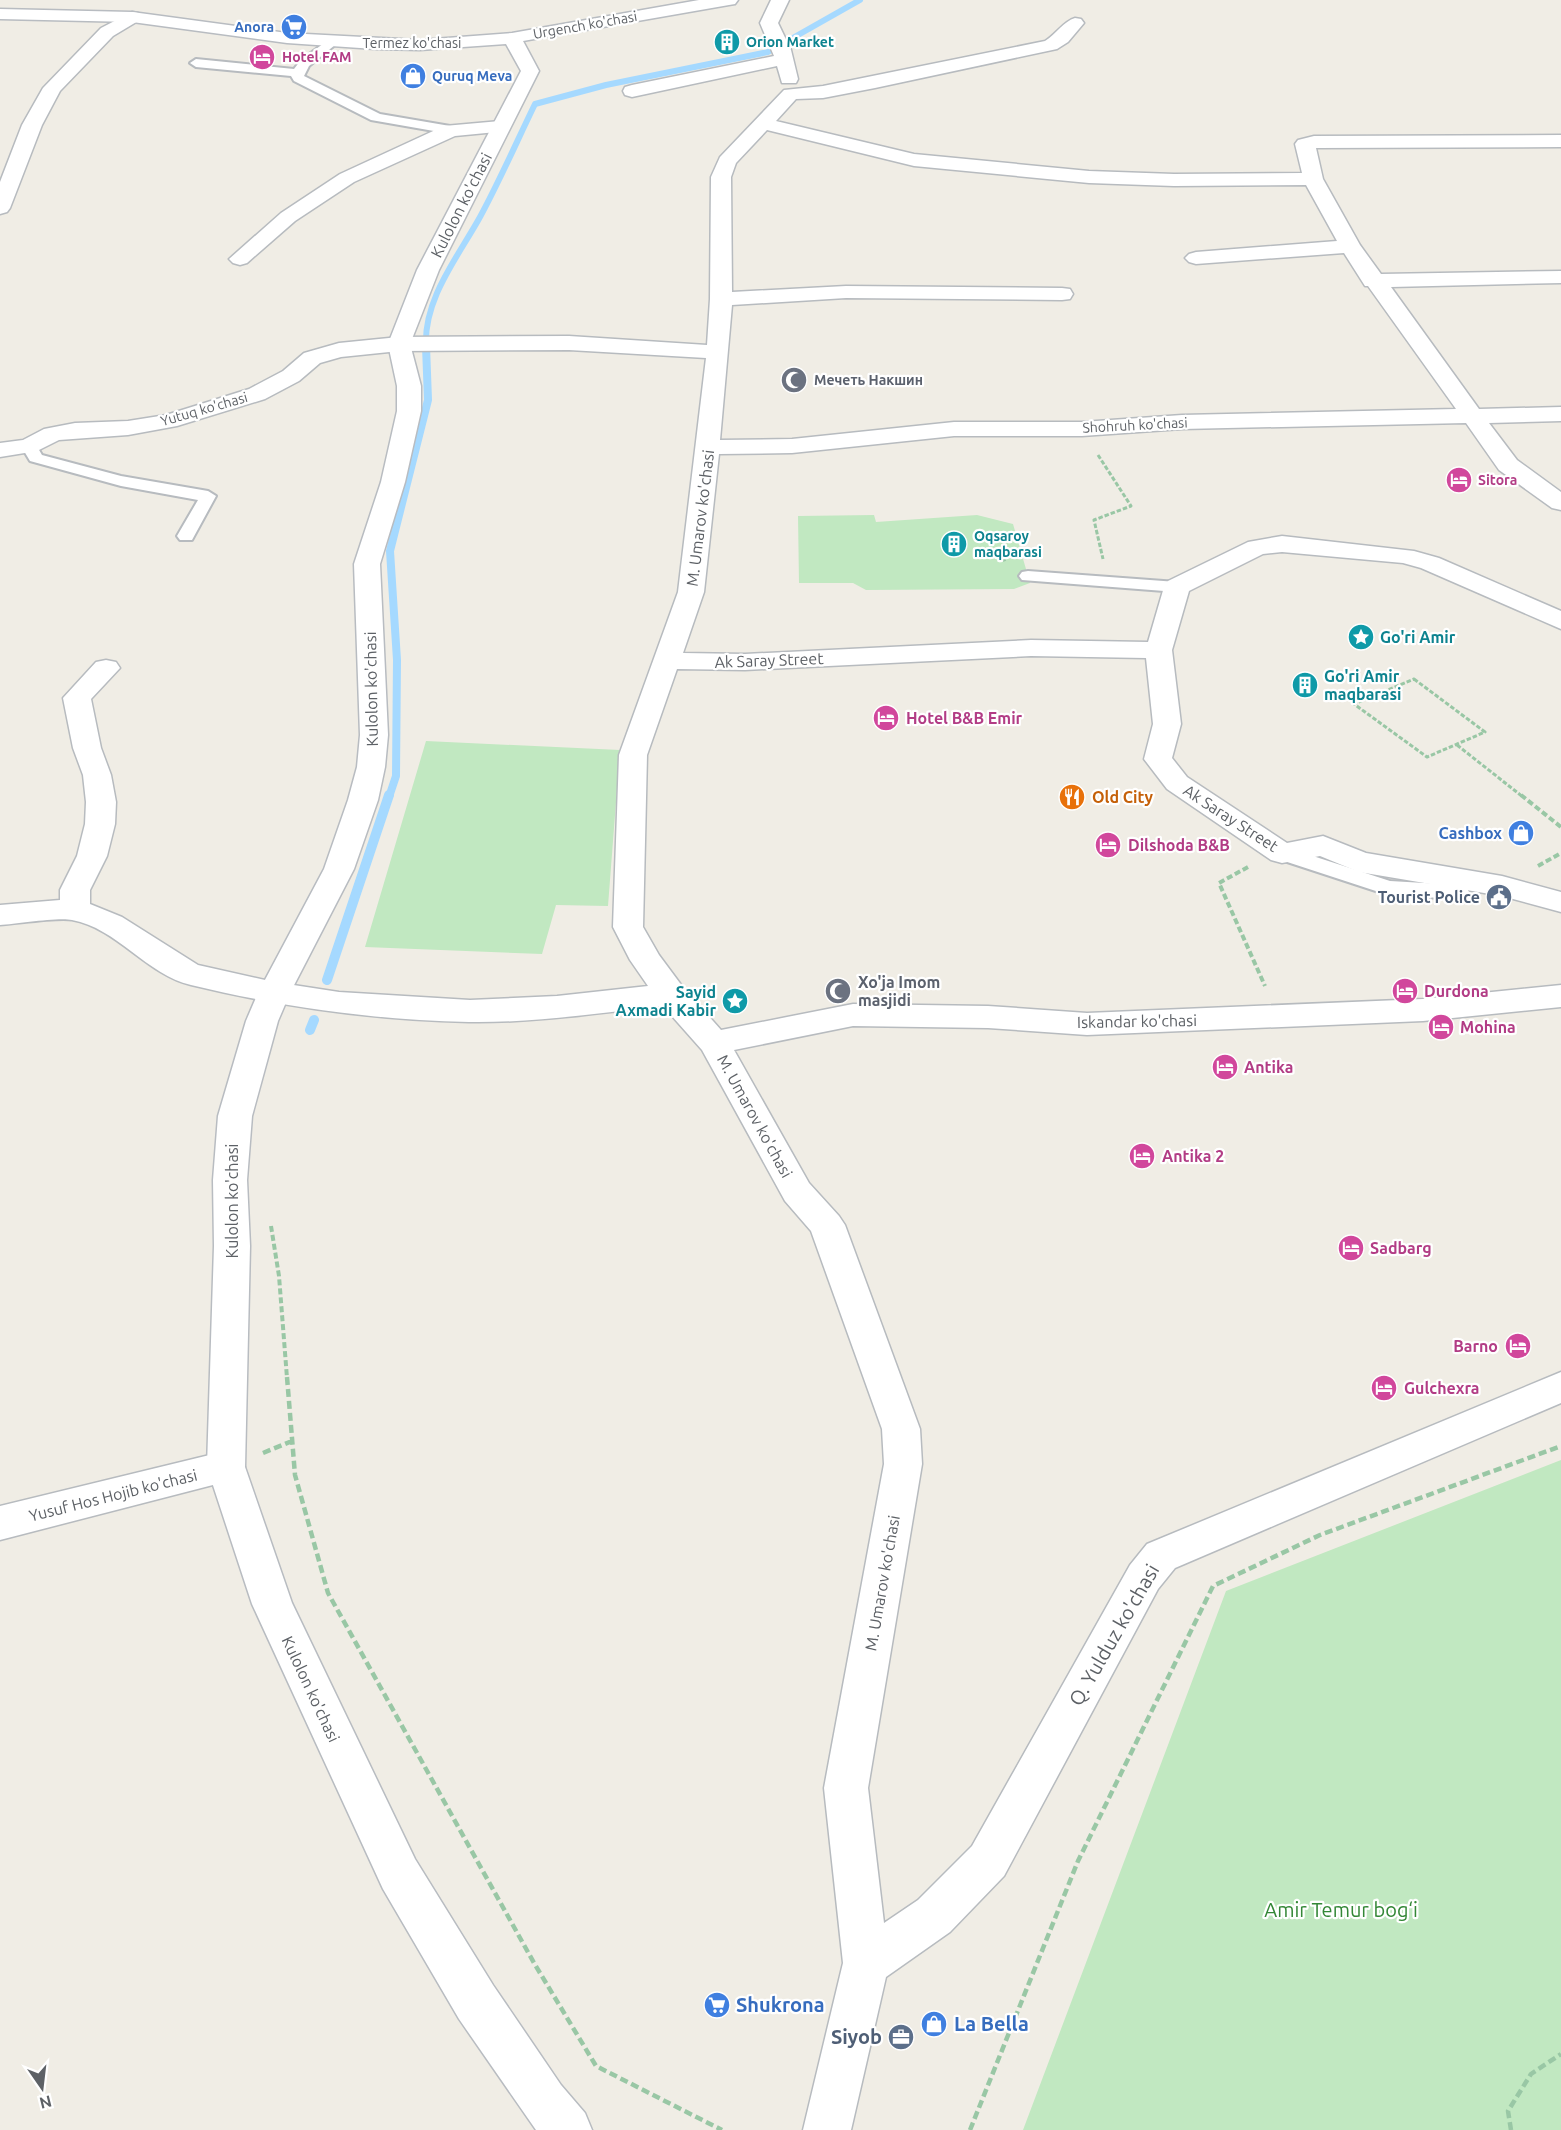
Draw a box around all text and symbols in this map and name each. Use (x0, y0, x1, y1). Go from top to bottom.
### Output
street label: Urgench ko'chasi (532, 8, 638, 42)
supermarket icon: Anora (279, 12, 309, 42)
place label: Anora (234, 19, 274, 35)
building icon: Orion Market (712, 27, 742, 57)
place label: Orion Market (746, 34, 834, 50)
street label: Termez ko'chasi (363, 35, 461, 51)
hotel icon: Hotel FAM (247, 42, 277, 72)
place label: Hotel FAM (282, 49, 352, 65)
shop icon: Quruq Meva (398, 61, 428, 91)
place label: Quruq Meva (432, 68, 512, 84)
street label: Kulolon ko'chasi (427, 150, 495, 260)
mosque icon: Мечеть Накшин (779, 365, 809, 395)
place label: Мечеть Накшин (814, 372, 923, 388)
street label: Yutuq ko'chasi (159, 389, 249, 429)
street label: Shohruh ko'chasi (1082, 414, 1188, 436)
street label: M. Umarov ko'chasi (683, 449, 717, 587)
hotel icon: Sitora (1444, 465, 1474, 495)
place label: Sitora (1478, 472, 1517, 488)
place label: Oqsaroy maqbarasi (974, 528, 1042, 560)
building icon: Oqsaroy maqbarasi (939, 529, 969, 559)
place icon: Go'ri Amir (1346, 622, 1376, 652)
place label: Go'ri Amir (1380, 628, 1456, 646)
street label: Kulolon ko'chasi (361, 631, 381, 747)
street label: Ak Saray Street (714, 649, 825, 671)
place label: Go'ri Amir maqbarasi (1324, 667, 1401, 703)
building icon: Go'ri Amir maqbarasi (1290, 670, 1320, 700)
hotel icon: Hotel B&B Emir (871, 703, 901, 733)
place label: Hotel B&B Emir (906, 709, 1023, 727)
street label: Ak Saray Street (1180, 781, 1282, 856)
restaurant icon: Old City (1057, 782, 1087, 812)
place label: Old City (1092, 788, 1154, 806)
shop icon: Cashbox (1506, 818, 1536, 848)
place label: Cashbox (1438, 824, 1502, 842)
hotel icon: Dilshoda B&B (1093, 830, 1123, 860)
place label: Dilshoda B&B (1128, 836, 1230, 854)
public building icon: Tourist Police (1484, 882, 1514, 912)
place label: Tourist Police (1378, 888, 1480, 906)
place label: Xo'ja Imom masjidi (858, 973, 940, 1009)
mosque icon: Xo'ja Imom masjidi (823, 976, 853, 1006)
hotel icon: Durdona (1390, 976, 1420, 1006)
place label: Durdona (1424, 982, 1489, 1000)
place label: Sayid Axmadi Kabir (616, 983, 716, 1019)
place icon: Sayid Axmadi Kabir (720, 986, 750, 1016)
street label: Iskandar ko'chasi (1077, 1011, 1197, 1031)
hotel icon: Mohina (1426, 1012, 1456, 1042)
place label: Mohina (1460, 1018, 1516, 1036)
street label: M. Umarov ko'chasi (714, 1051, 796, 1181)
hotel icon: Antika (1210, 1052, 1240, 1082)
place label: Antika (1244, 1058, 1294, 1076)
hotel icon: Antika 2 (1127, 1141, 1157, 1171)
street label: Kulolon ko'chasi (223, 1144, 241, 1259)
place label: Antika 2 (1162, 1147, 1224, 1165)
hotel icon: Sadbarg (1336, 1233, 1366, 1263)
place label: Sadbarg (1370, 1239, 1432, 1257)
hotel icon: Barno (1503, 1331, 1533, 1361)
place label: Barno (1453, 1337, 1498, 1355)
hotel icon: Gulchexra (1369, 1373, 1399, 1403)
place label: Gulchexra (1404, 1379, 1480, 1397)
street label: Yusuf Hos Hojib ko'chasi (27, 1465, 199, 1525)
street label: M. Umarov ko'chasi (861, 1514, 903, 1652)
street label: Q. Yulduz ko'chasi (1064, 1560, 1163, 1710)
street label: Kulolon ko'chasi (279, 1633, 343, 1745)
park label: Amir Temur bog‘i (1264, 1898, 1418, 1921)
supermarket icon: Shukrona (702, 1990, 732, 2020)
place label: Shukrona (736, 1993, 825, 2016)
shop icon: La Bella (919, 2009, 949, 2039)
place label: La Bella (954, 2012, 1029, 2035)
office icon: Siyob (886, 2022, 916, 2052)
place label: Siyob (831, 2025, 882, 2048)
north arrow (12, 2058, 72, 2118)
text: N (38, 2092, 54, 2113)

